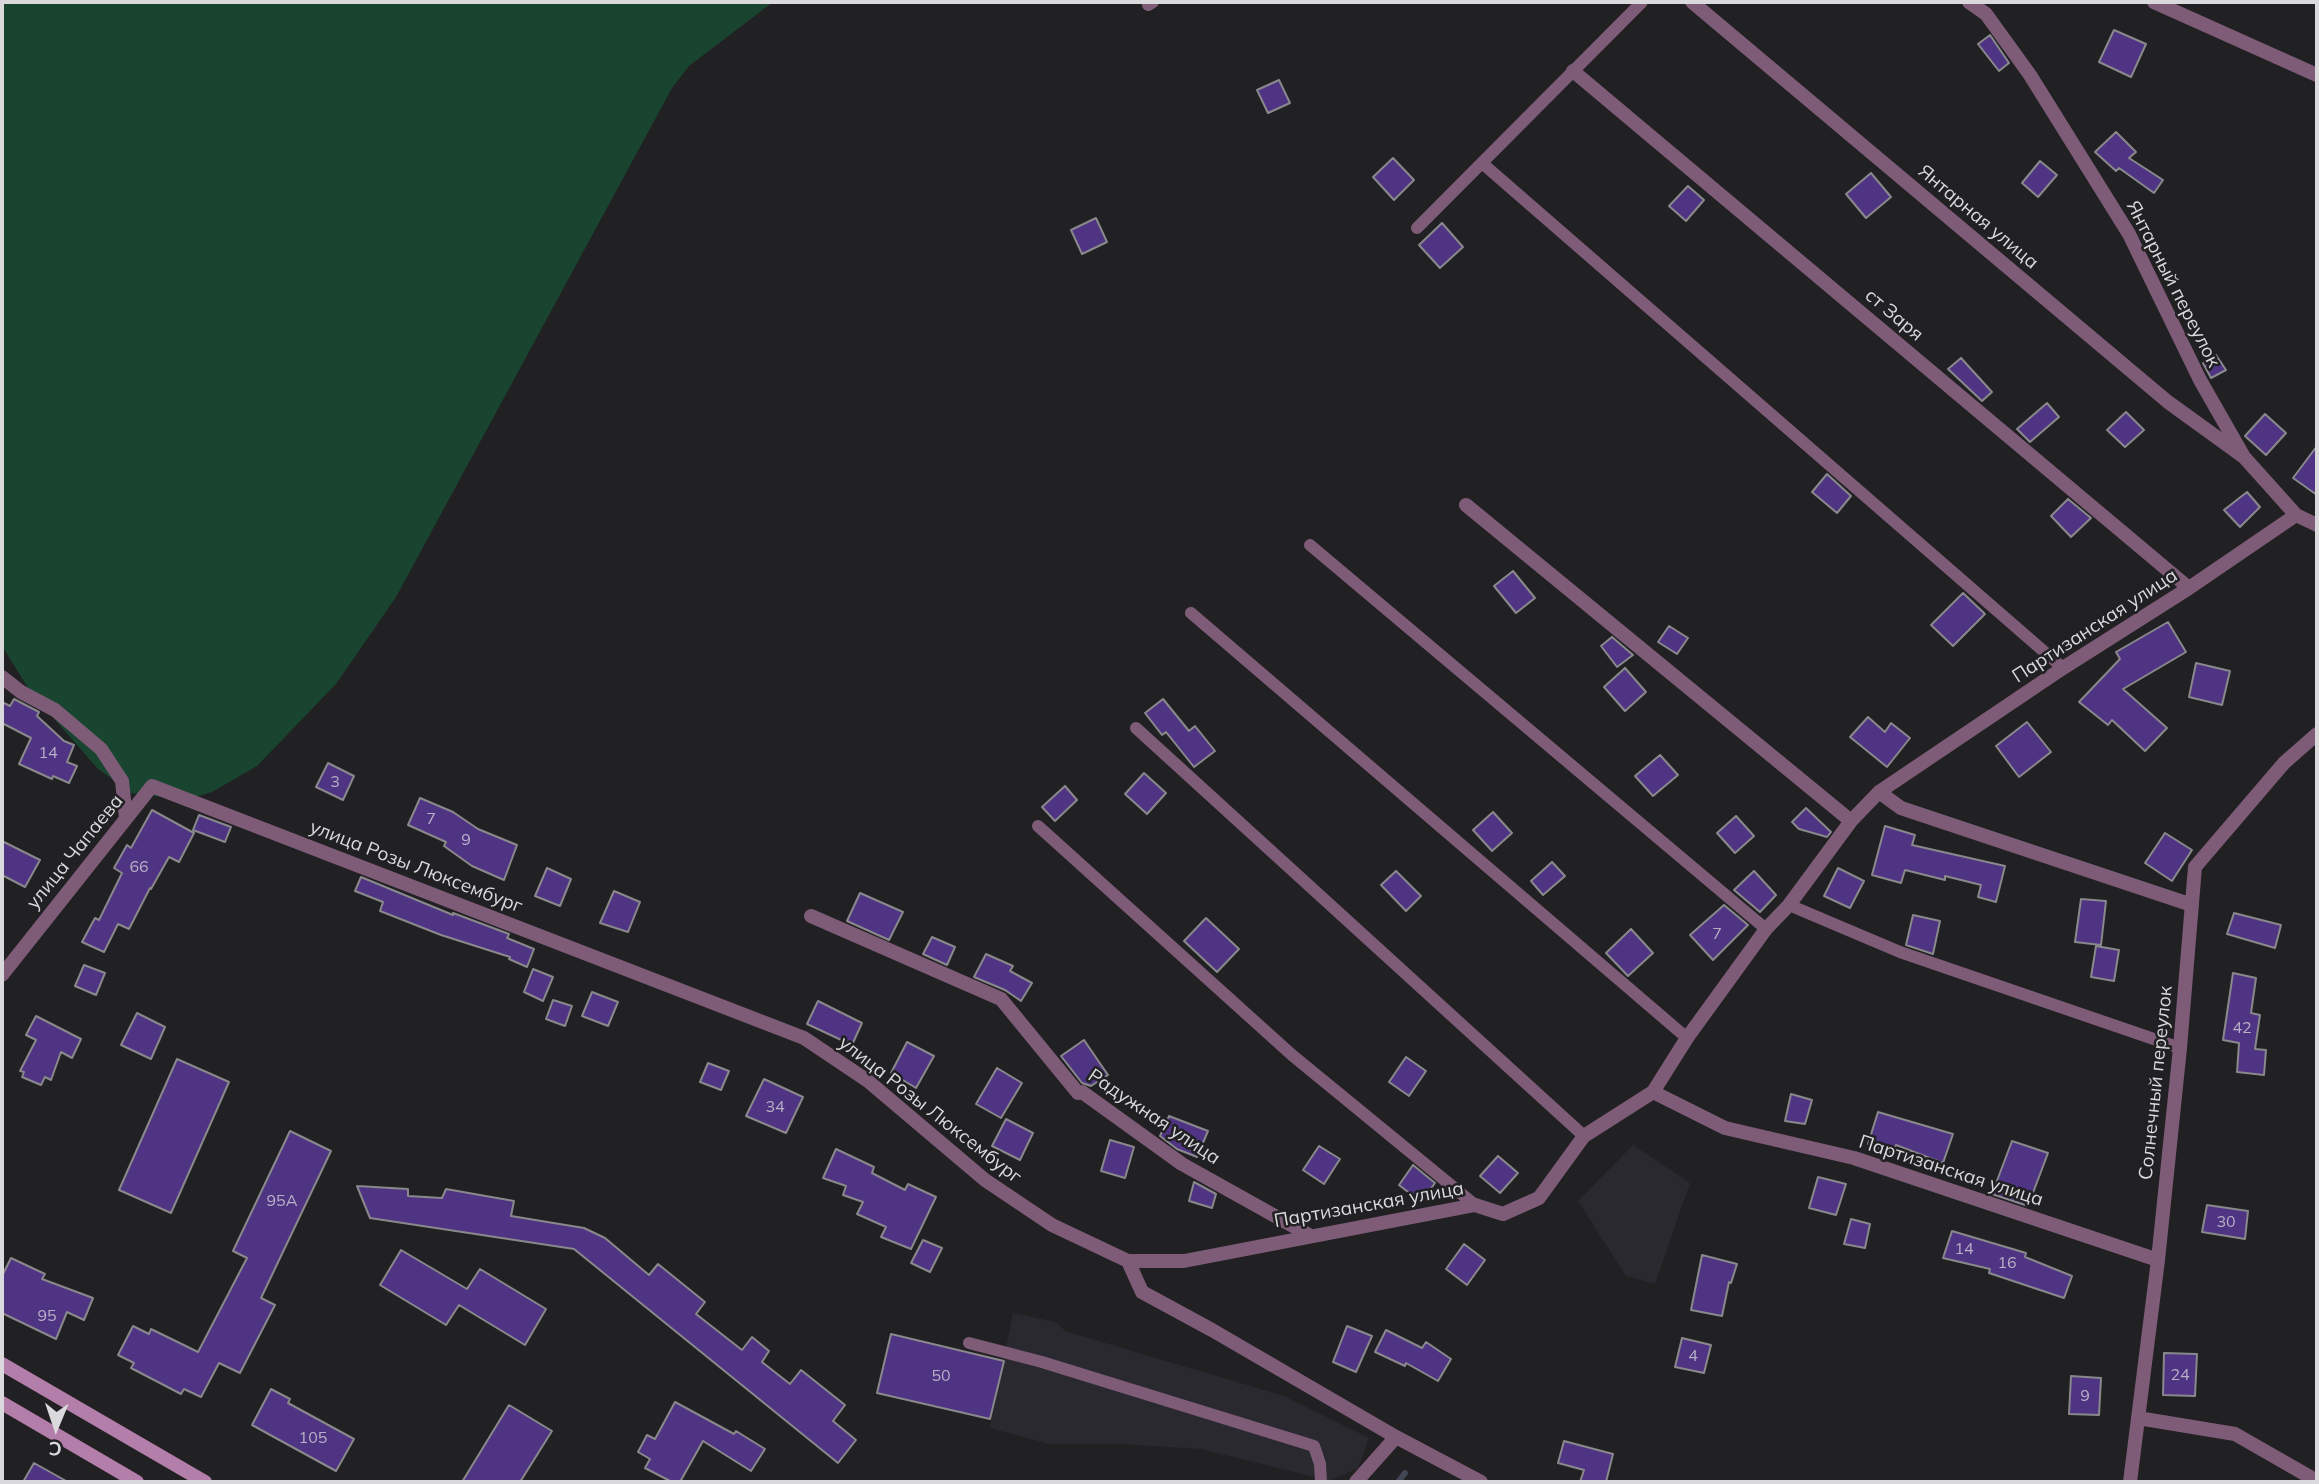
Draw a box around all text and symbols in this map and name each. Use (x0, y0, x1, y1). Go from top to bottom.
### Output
street label: Янтарная улица (1913, 160, 2043, 274)
street label: Янтарный переулок (2121, 197, 2225, 371)
street label: ст Заря (1860, 284, 1928, 346)
street label: Партизанская улица (2008, 564, 2182, 688)
house number: 14 (38, 743, 58, 763)
house number: 3 (330, 772, 340, 792)
street label: улица Чапаева (22, 790, 128, 914)
house number: 7 (426, 809, 436, 829)
street label: улица Розы Люксембург (306, 816, 526, 918)
house number: 9 (461, 830, 471, 850)
house number: 66 (129, 857, 149, 877)
house number: 7 (1712, 924, 1722, 944)
street label: Солнечный переулок (2134, 985, 2178, 1181)
house number: 42 (2232, 1018, 2252, 1038)
street label: улица Розы Люксембург (834, 1031, 1026, 1189)
street label: Радужная улица (1084, 1064, 1224, 1170)
house number: 34 (765, 1097, 785, 1117)
street label: Партизанская улица (1856, 1130, 2046, 1212)
street label: Партизанская улица (1272, 1177, 1466, 1233)
house number: 95А (267, 1191, 297, 1211)
house number: 30 (2216, 1212, 2236, 1232)
house number: 14 (1954, 1239, 1974, 1259)
house number: 16 (1997, 1253, 2017, 1273)
house number: 95 (37, 1306, 57, 1326)
house number: 4 (1688, 1346, 1698, 1366)
house number: 24 (2170, 1365, 2190, 1385)
house number: 50 (931, 1366, 951, 1386)
house number: 9 (2080, 1386, 2090, 1406)
north arrow (21, 1393, 91, 1463)
house number: 105 (299, 1428, 327, 1448)
text: С (48, 1437, 62, 1461)

